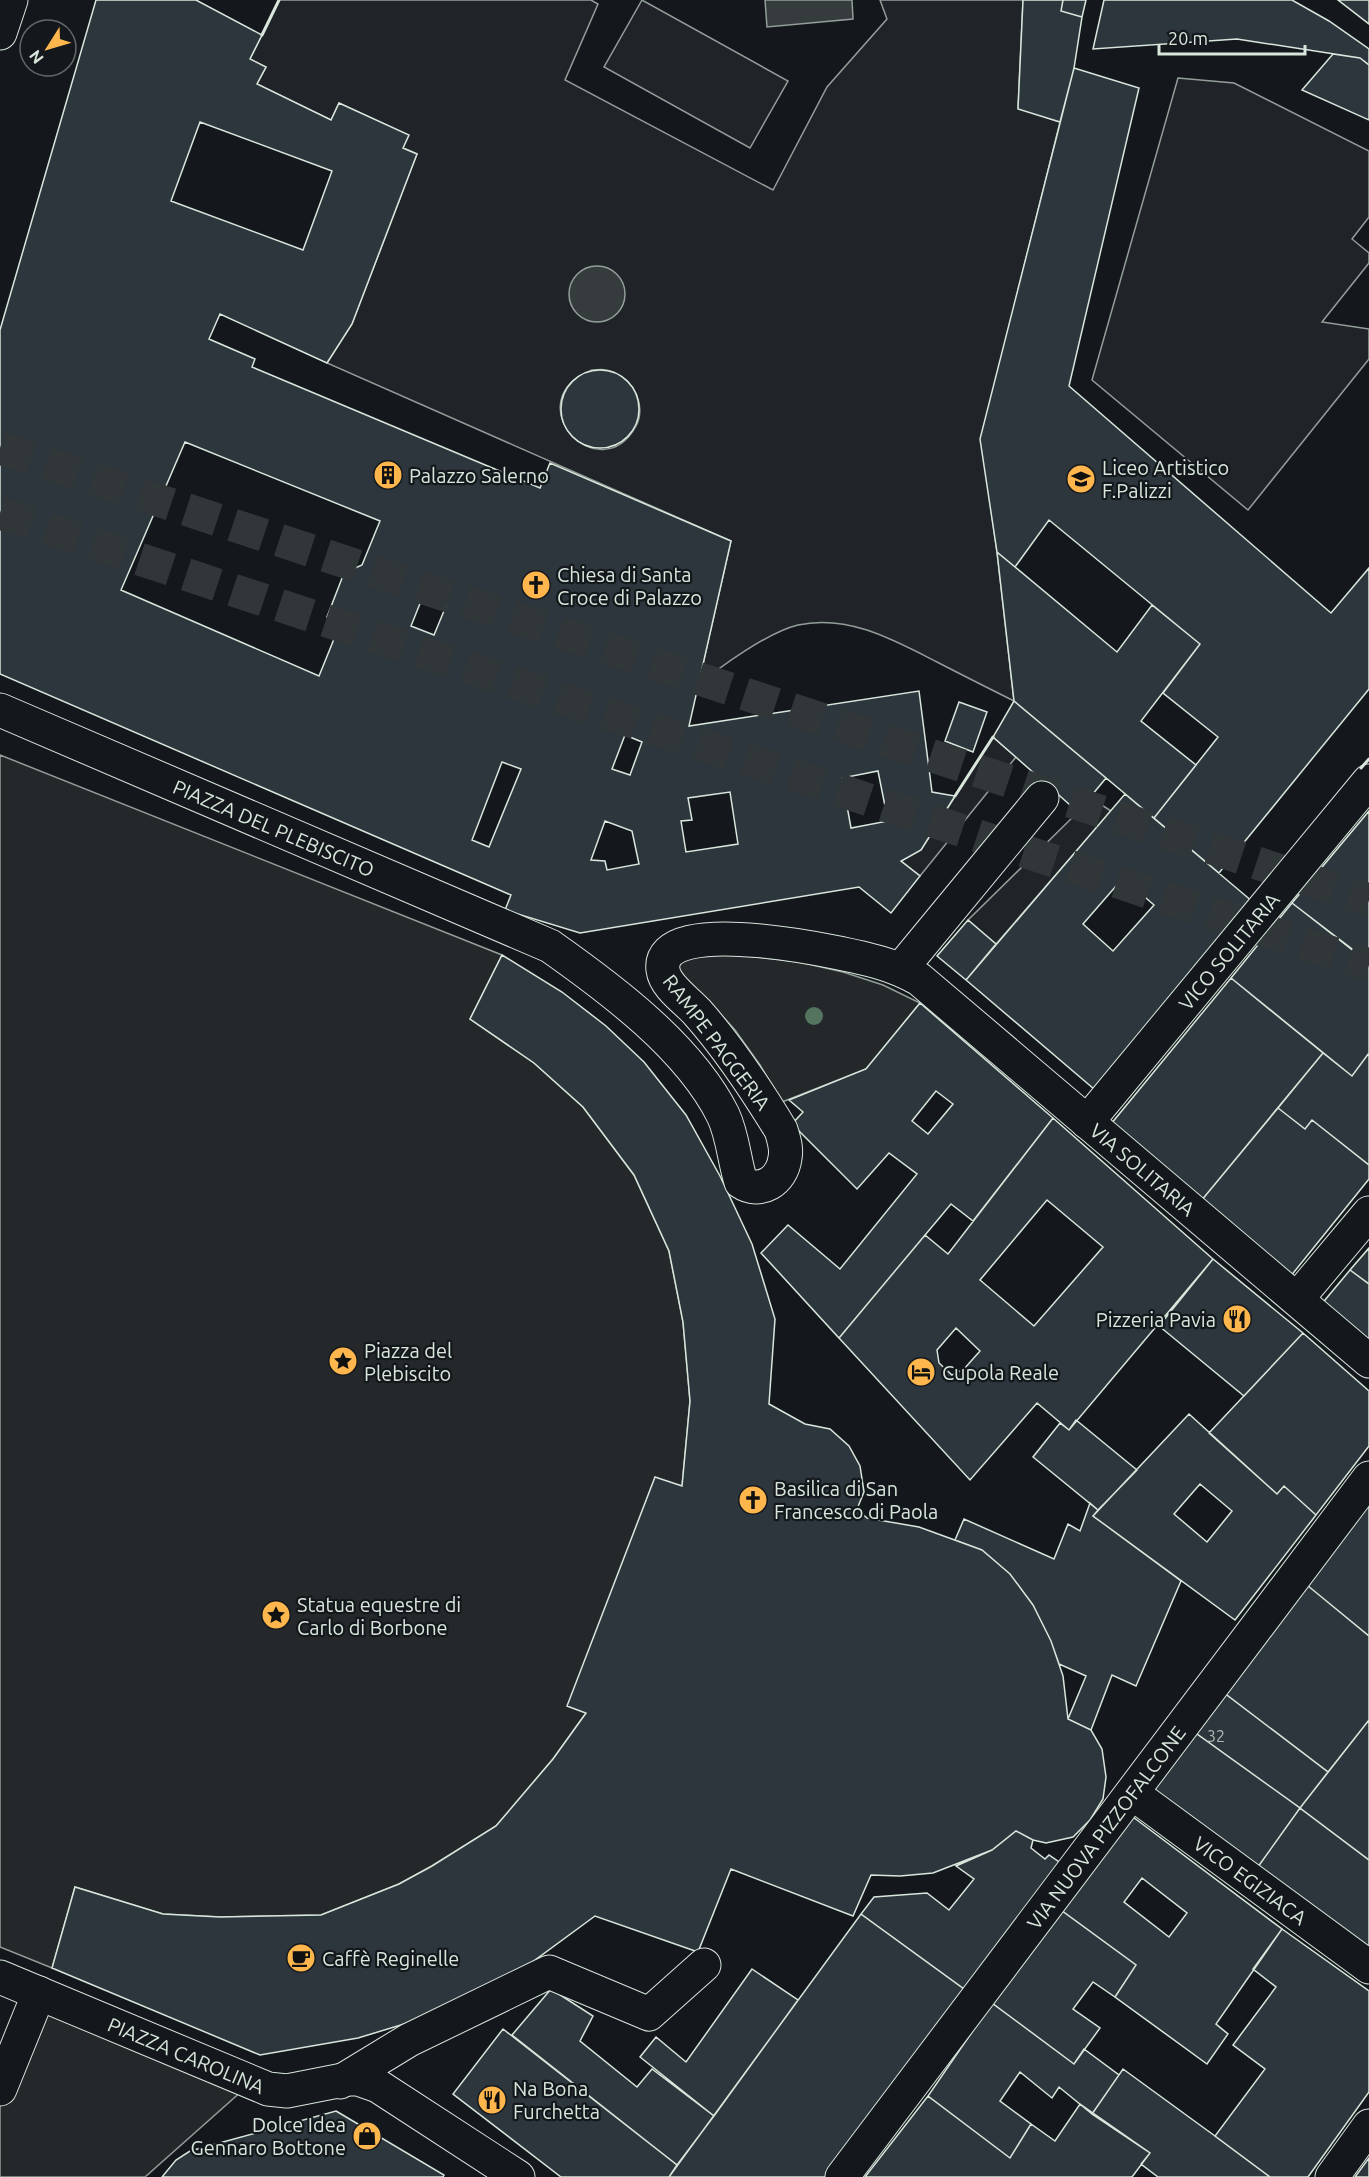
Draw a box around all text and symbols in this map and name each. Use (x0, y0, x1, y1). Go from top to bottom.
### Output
north arrow (18, 18, 78, 78)
scale bar (1159, 18, 1304, 56)
text: 20 m (1168, 28, 1208, 48)
text: N (25, 47, 47, 67)
place label: Liceo Artistico F.Palizzi (1102, 456, 1229, 502)
building icon: Palazzo Salerno (372, 459, 404, 491)
school or university icon: Liceo Artistico F.Palizzi (1065, 463, 1097, 495)
place label: Palazzo Salerno (409, 464, 549, 487)
place label: Chiesa di Santa Croce di Palazzo (557, 563, 702, 609)
church icon: Chiesa di Santa Croce di Palazzo (520, 569, 552, 601)
street label: PIAZZA DEL PLEBISCITO (170, 774, 378, 881)
street label: VICO SOLITARIA (1173, 888, 1284, 1014)
street label: RAMPE PAGGERIA (659, 970, 775, 1114)
street label: VIA SOLITARIA (1086, 1118, 1200, 1220)
restaurant icon: Pizzeria Pavia (1221, 1303, 1253, 1335)
place label: Pizzeria Pavia (1096, 1308, 1216, 1331)
place label: Piazza del Plebiscito (364, 1339, 452, 1385)
place icon: Piazza del Plebiscito (327, 1345, 359, 1377)
hotel icon: Cupola Reale (905, 1356, 937, 1388)
place label: Cupola Reale (942, 1361, 1059, 1384)
place label: Basilica di San Francesco di Paola (774, 1477, 938, 1523)
church icon: Basilica di San Francesco di Paola (737, 1484, 769, 1516)
place label: Statua equestre di Carlo di Borbone (297, 1593, 461, 1639)
place icon: Statua equestre di Carlo di Borbone (260, 1599, 292, 1631)
street label: VIA NUOVA PIZZOFALCONE (1022, 1721, 1190, 1933)
house number: 32 (1207, 1727, 1225, 1745)
street label: VICO EGIZIACA (1190, 1831, 1311, 1929)
cafe icon: Caffè Reginelle (285, 1942, 317, 1974)
place label: Caffè Reginelle (322, 1947, 459, 1970)
street label: PIAZZA CAROLINA (105, 2012, 268, 2098)
place label: Na Bona Furchetta (513, 2077, 600, 2123)
restaurant icon: Na Bona Furchetta (476, 2084, 508, 2116)
place label: Dolce Idea Gennaro Bottone (191, 2113, 346, 2159)
shop icon: Dolce Idea Gennaro Bottone (351, 2120, 383, 2152)

